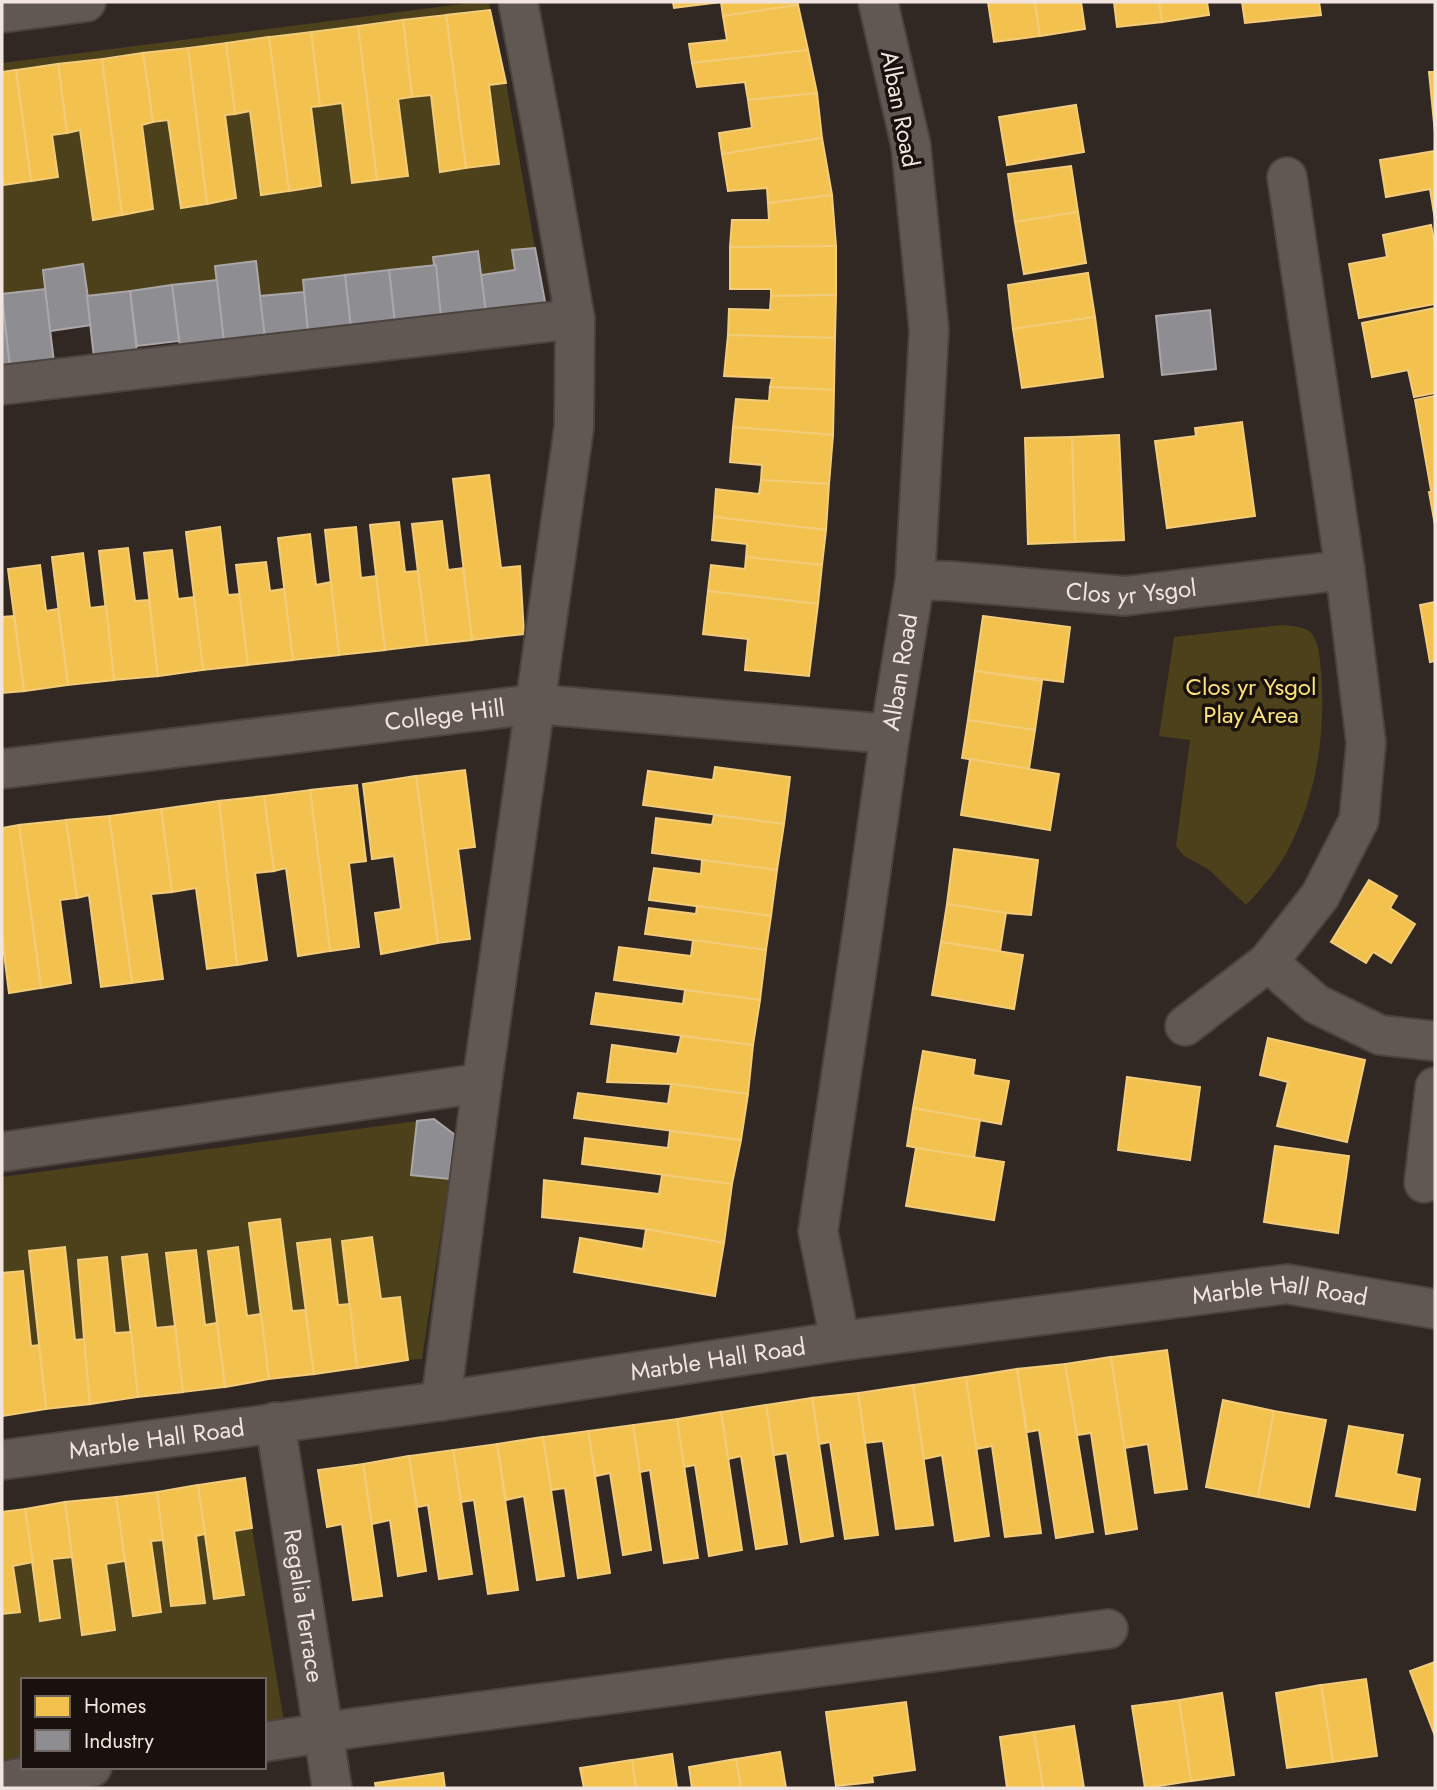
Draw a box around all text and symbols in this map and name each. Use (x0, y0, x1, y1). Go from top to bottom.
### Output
street label: Alban Road (872, 48, 929, 170)
street label: Clos yr Ysgol (1065, 570, 1198, 613)
street label: Alban Road (873, 611, 926, 733)
park label: Clos yr Ysgol Play Area (1186, 669, 1316, 732)
street label: College Hill (383, 690, 507, 739)
street label: Marble Hall Road (1190, 1266, 1370, 1314)
street label: Marble Hall Road (628, 1328, 808, 1389)
street label: Marble Hall Road (67, 1410, 246, 1468)
street label: Regalia Terrace (275, 1527, 333, 1685)
legend (21, 1678, 266, 1769)
text: Homes (84, 1691, 146, 1721)
text: Industry (84, 1726, 155, 1756)

